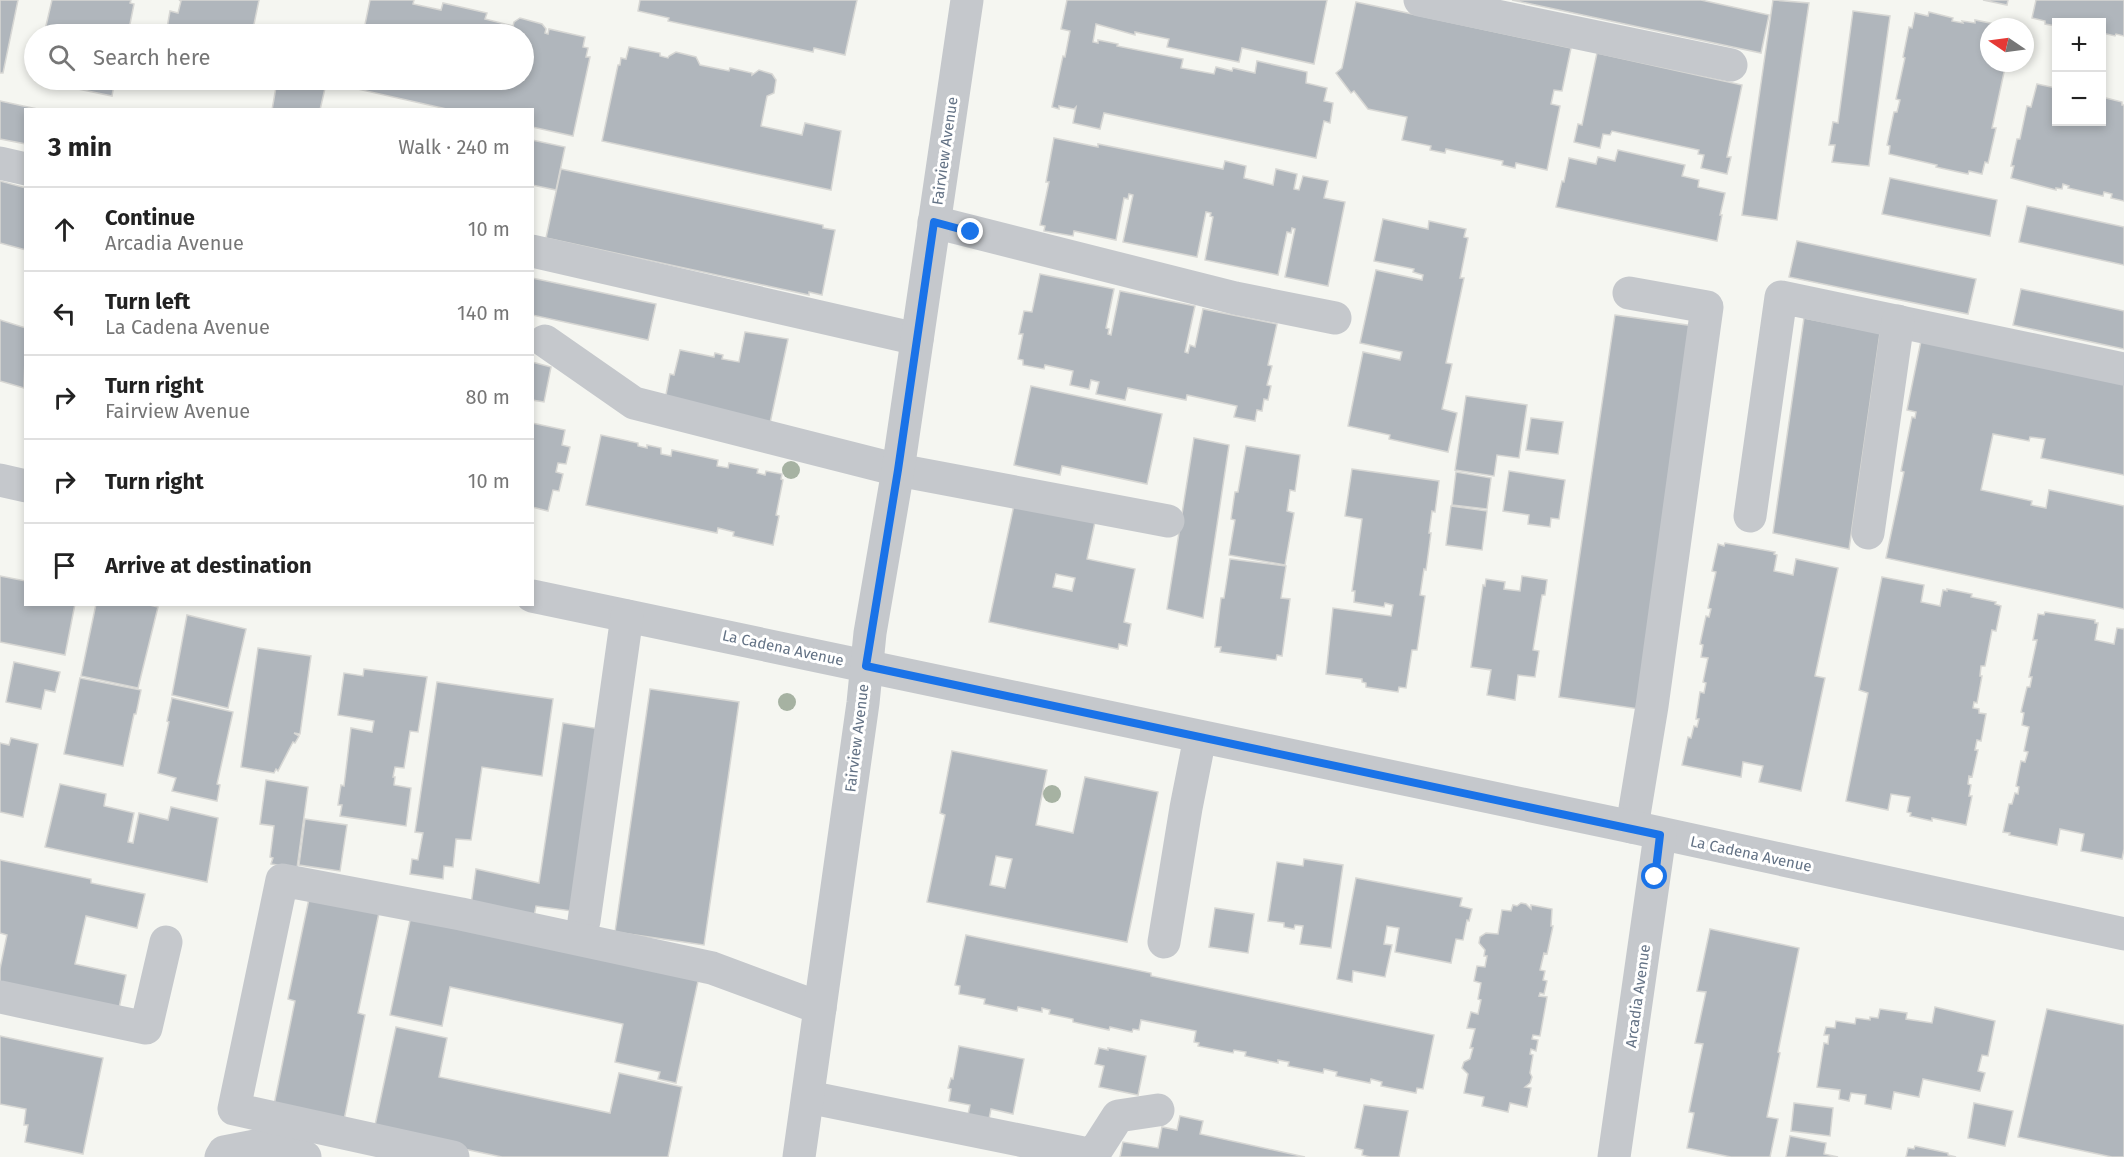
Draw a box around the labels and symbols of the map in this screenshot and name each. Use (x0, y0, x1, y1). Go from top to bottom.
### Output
north arrow (1980, 18, 2034, 72)
street label: Fairview Avenue (929, 96, 961, 206)
route end (957, 218, 983, 244)
street label: La Cadena Avenue (721, 626, 845, 670)
street label: Fairview Avenue (841, 683, 873, 793)
street label: La Cadena Avenue (1689, 832, 1813, 876)
route start (1641, 863, 1667, 889)
street label: Arcadia Avenue (1622, 943, 1654, 1049)

